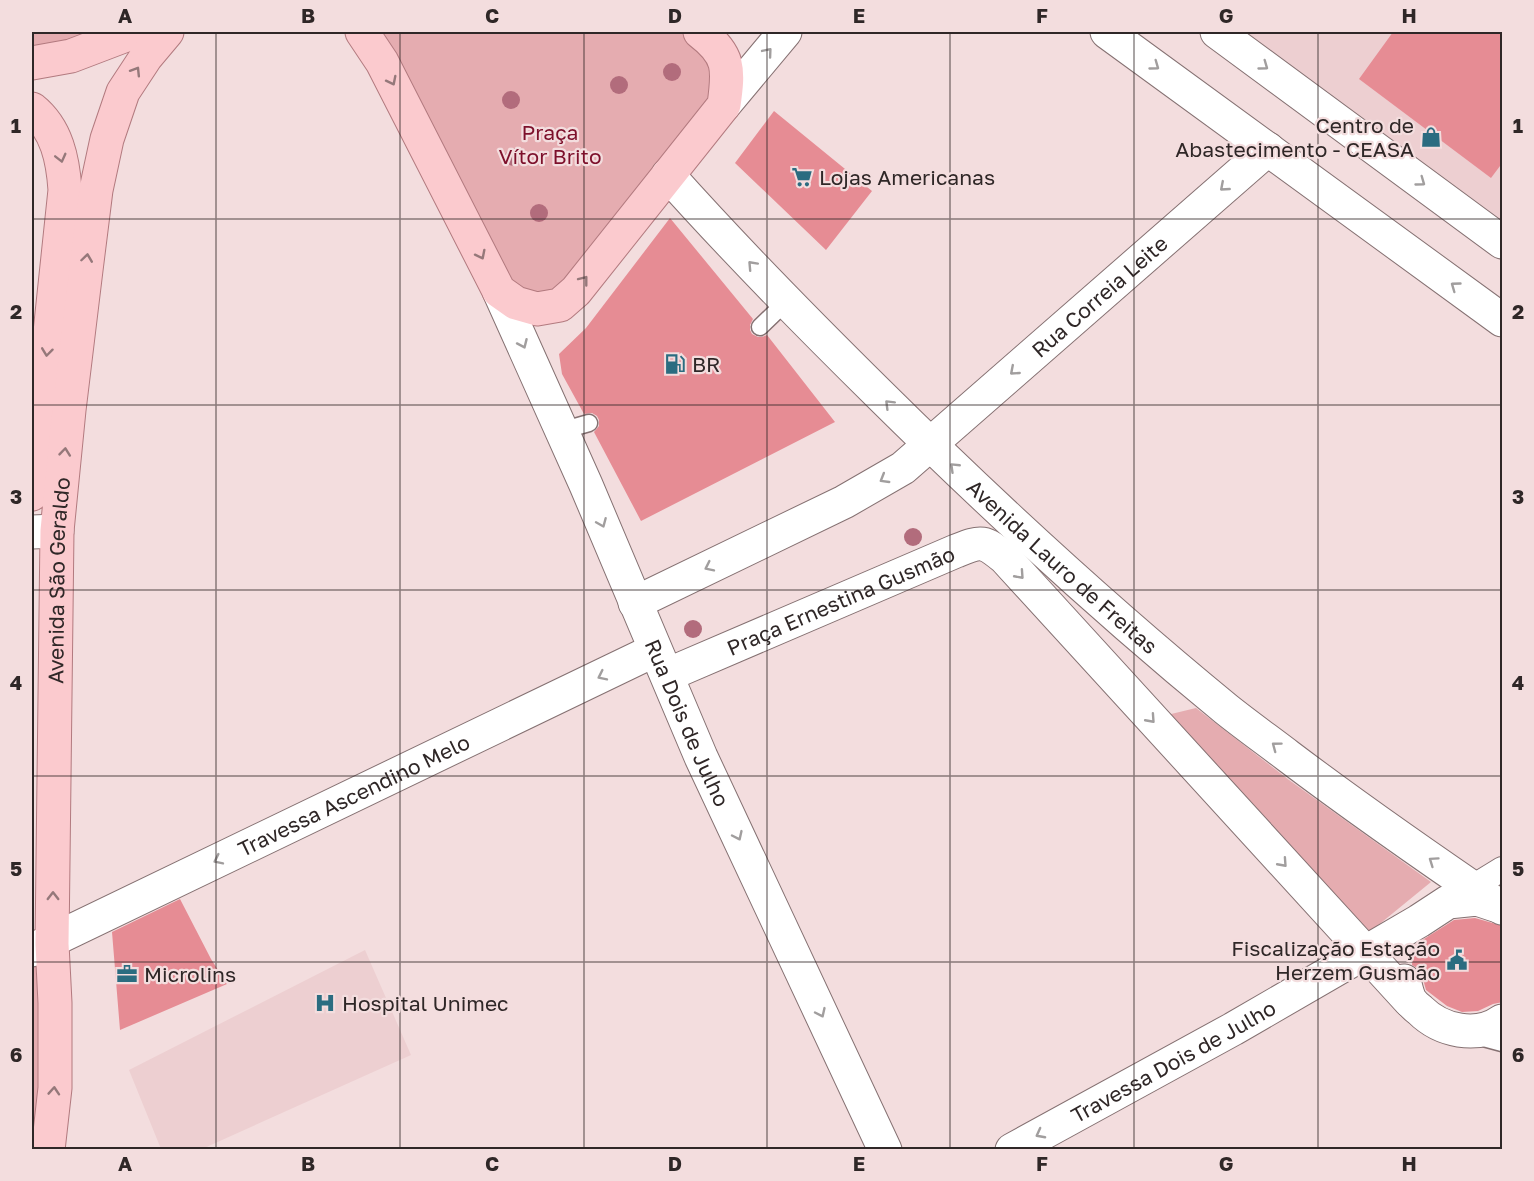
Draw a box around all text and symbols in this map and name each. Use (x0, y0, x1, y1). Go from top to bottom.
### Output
text: A (118, 3, 132, 27)
text: B (301, 3, 315, 27)
text: C (485, 3, 499, 27)
text: D (668, 3, 682, 27)
text: E (853, 3, 865, 27)
text: F (1036, 3, 1048, 27)
text: G (1219, 3, 1233, 27)
text: H (1401, 3, 1417, 27)
one-way arrow (761, 48, 772, 59)
one-way arrow (1148, 59, 1159, 70)
one-way arrow (1258, 59, 1269, 70)
one-way arrow (129, 67, 141, 77)
one-way arrow (385, 75, 396, 86)
place label: Centro de Abastecimento - CEASA (1175, 112, 1414, 162)
text: 1 (11, 113, 21, 137)
text: 1 (1513, 113, 1523, 137)
park label: Praça Vítor Brito (498, 119, 602, 169)
shop icon: Centro de Abastecimento - CEASA (1419, 125, 1443, 149)
one-way arrow (53, 153, 66, 163)
place label: Lojas Americanas (819, 164, 995, 190)
supermarket icon: Lojas Americanas (790, 165, 814, 189)
one-way arrow (1414, 175, 1425, 186)
one-way arrow (1220, 180, 1231, 191)
street label: Rua Correia Leite (1026, 230, 1173, 363)
one-way arrow (474, 249, 485, 259)
one-way arrow (81, 253, 93, 263)
one-way arrow (748, 262, 759, 273)
one-way arrow (577, 276, 588, 287)
one-way arrow (1451, 282, 1462, 293)
text: 2 (10, 299, 22, 323)
text: 2 (1512, 299, 1524, 323)
one-way arrow (516, 338, 528, 349)
one-way arrow (41, 347, 54, 356)
place label: BR (692, 351, 720, 377)
fuel station icon: BR (663, 352, 687, 376)
one-way arrow (1010, 364, 1021, 375)
one-way arrow (885, 400, 896, 410)
one-way arrow (58, 447, 71, 456)
one-way arrow (951, 464, 962, 475)
one-way arrow (880, 472, 890, 484)
street label: Avenida Lauro de Freitas (962, 474, 1163, 659)
street label: Avenida São Geraldo (42, 476, 75, 684)
text: 3 (10, 484, 22, 508)
text: 3 (1512, 484, 1524, 508)
one-way arrow (595, 516, 607, 527)
street label: Praça Ernestina Gusmão (723, 540, 959, 661)
one-way arrow (705, 559, 716, 571)
one-way arrow (1013, 568, 1024, 579)
street label: Rua Dois de Julho (640, 635, 735, 811)
one-way arrow (598, 668, 609, 680)
text: 4 (10, 670, 22, 694)
text: 4 (1512, 670, 1524, 694)
one-way arrow (1144, 711, 1155, 722)
street label: Travessa Ascendino Melo (234, 728, 474, 862)
one-way arrow (1271, 743, 1282, 754)
one-way arrow (731, 830, 743, 841)
one-way arrow (214, 853, 225, 864)
text: 5 (10, 856, 22, 880)
one-way arrow (1276, 856, 1287, 866)
text: 5 (1512, 856, 1524, 880)
one-way arrow (1429, 857, 1440, 868)
one-way arrow (47, 892, 59, 901)
place label: Fiscalização Estação Herzem Gusmão (1231, 935, 1440, 985)
public building icon: Fiscalização Estação Herzem Gusmão (1445, 948, 1469, 972)
place label: Microlins (144, 961, 236, 987)
office icon: Microlins (115, 962, 139, 986)
place label: Hospital Unimec (342, 990, 509, 1016)
hospital icon: Hospital Unimec (313, 991, 337, 1015)
street label: Travessa Dois de Julho (1066, 994, 1280, 1128)
one-way arrow (813, 1006, 825, 1017)
text: 6 (10, 1042, 22, 1066)
text: 6 (1512, 1042, 1524, 1066)
one-way arrow (47, 1087, 60, 1096)
one-way arrow (1035, 1127, 1046, 1138)
text: A (118, 1151, 132, 1175)
text: B (301, 1151, 315, 1175)
text: C (485, 1151, 499, 1175)
text: D (668, 1151, 682, 1175)
text: E (853, 1151, 865, 1175)
text: F (1036, 1151, 1048, 1175)
text: G (1219, 1151, 1233, 1175)
text: H (1401, 1151, 1417, 1175)

